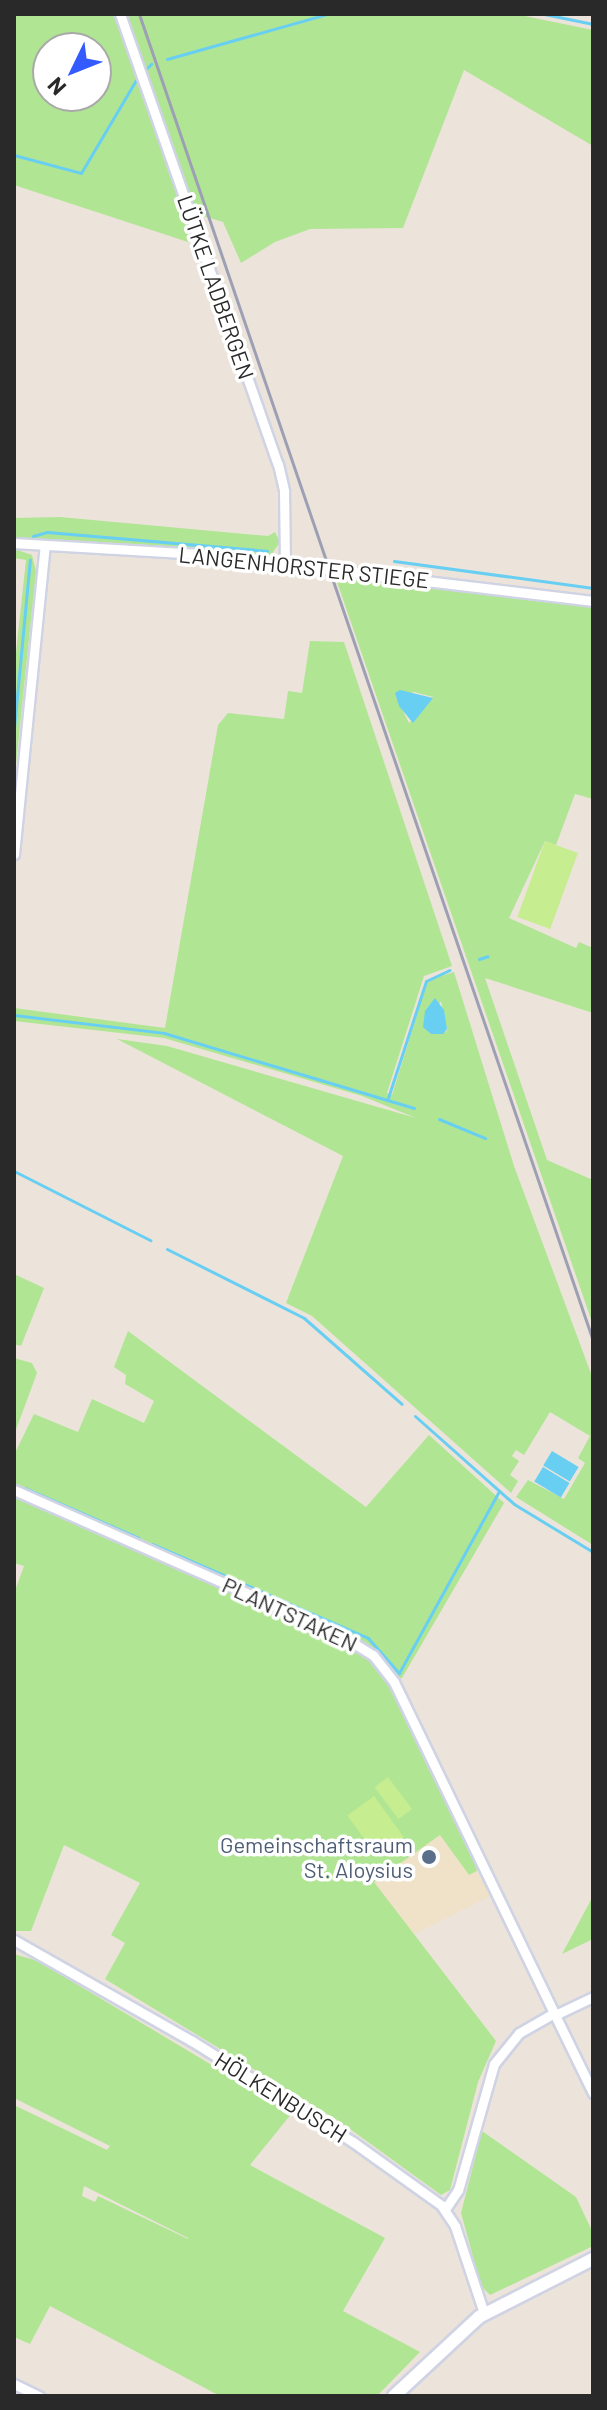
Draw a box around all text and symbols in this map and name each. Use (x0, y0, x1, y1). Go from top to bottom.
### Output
north arrow (32, 32, 112, 112)
text: N (41, 73, 70, 101)
street label: LÜTKE LADBERGEN (172, 191, 260, 383)
street label: LANGENHORSTER STIEGE (177, 541, 431, 593)
street label: PLANTSTAKEN (218, 1571, 362, 1657)
place label: Gemeinschaftsraum St. Aloysius (220, 1831, 413, 1882)
marker: Gemeinschaftsraum St. Aloysius (420, 1848, 438, 1866)
street label: HÖLKENBUSCH (210, 2046, 352, 2148)

